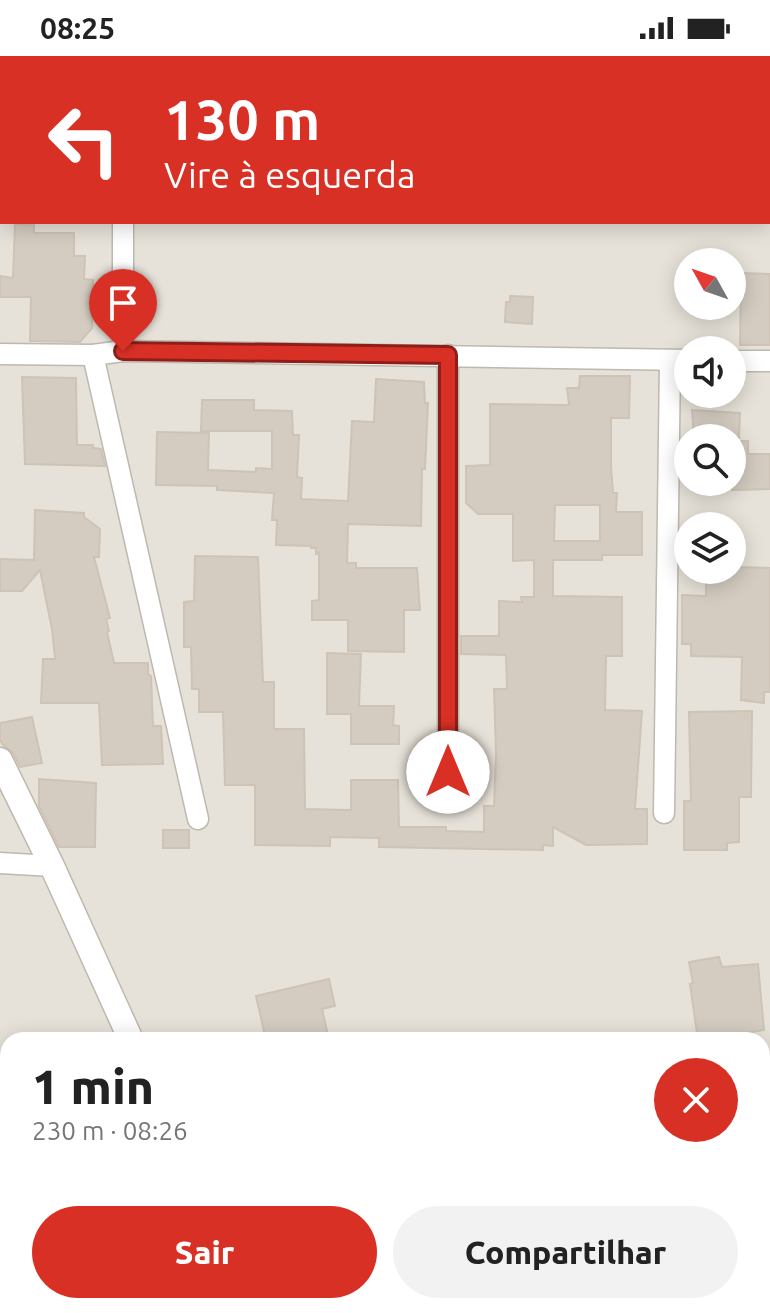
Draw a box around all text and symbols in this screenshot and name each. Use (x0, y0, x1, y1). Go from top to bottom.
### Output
text: 08:25 (40, 11, 115, 45)
icon: left (32, 88, 136, 192)
text: 130 m (164, 88, 320, 151)
text: Vire à esquerda (164, 154, 415, 195)
north arrow (674, 248, 746, 320)
map controls (674, 248, 746, 584)
pin (89, 269, 157, 351)
icon: arrive (101, 281, 145, 325)
button: sound (674, 336, 746, 408)
button: search (674, 424, 746, 496)
button: layers (674, 512, 746, 584)
position arrow (406, 730, 490, 814)
button: close (654, 1058, 738, 1142)
text: 1 min (32, 1059, 154, 1113)
text: 230 m · 08:26 (32, 1116, 188, 1145)
button: Sair (32, 1206, 377, 1298)
button: Compartilhar (393, 1206, 738, 1298)

